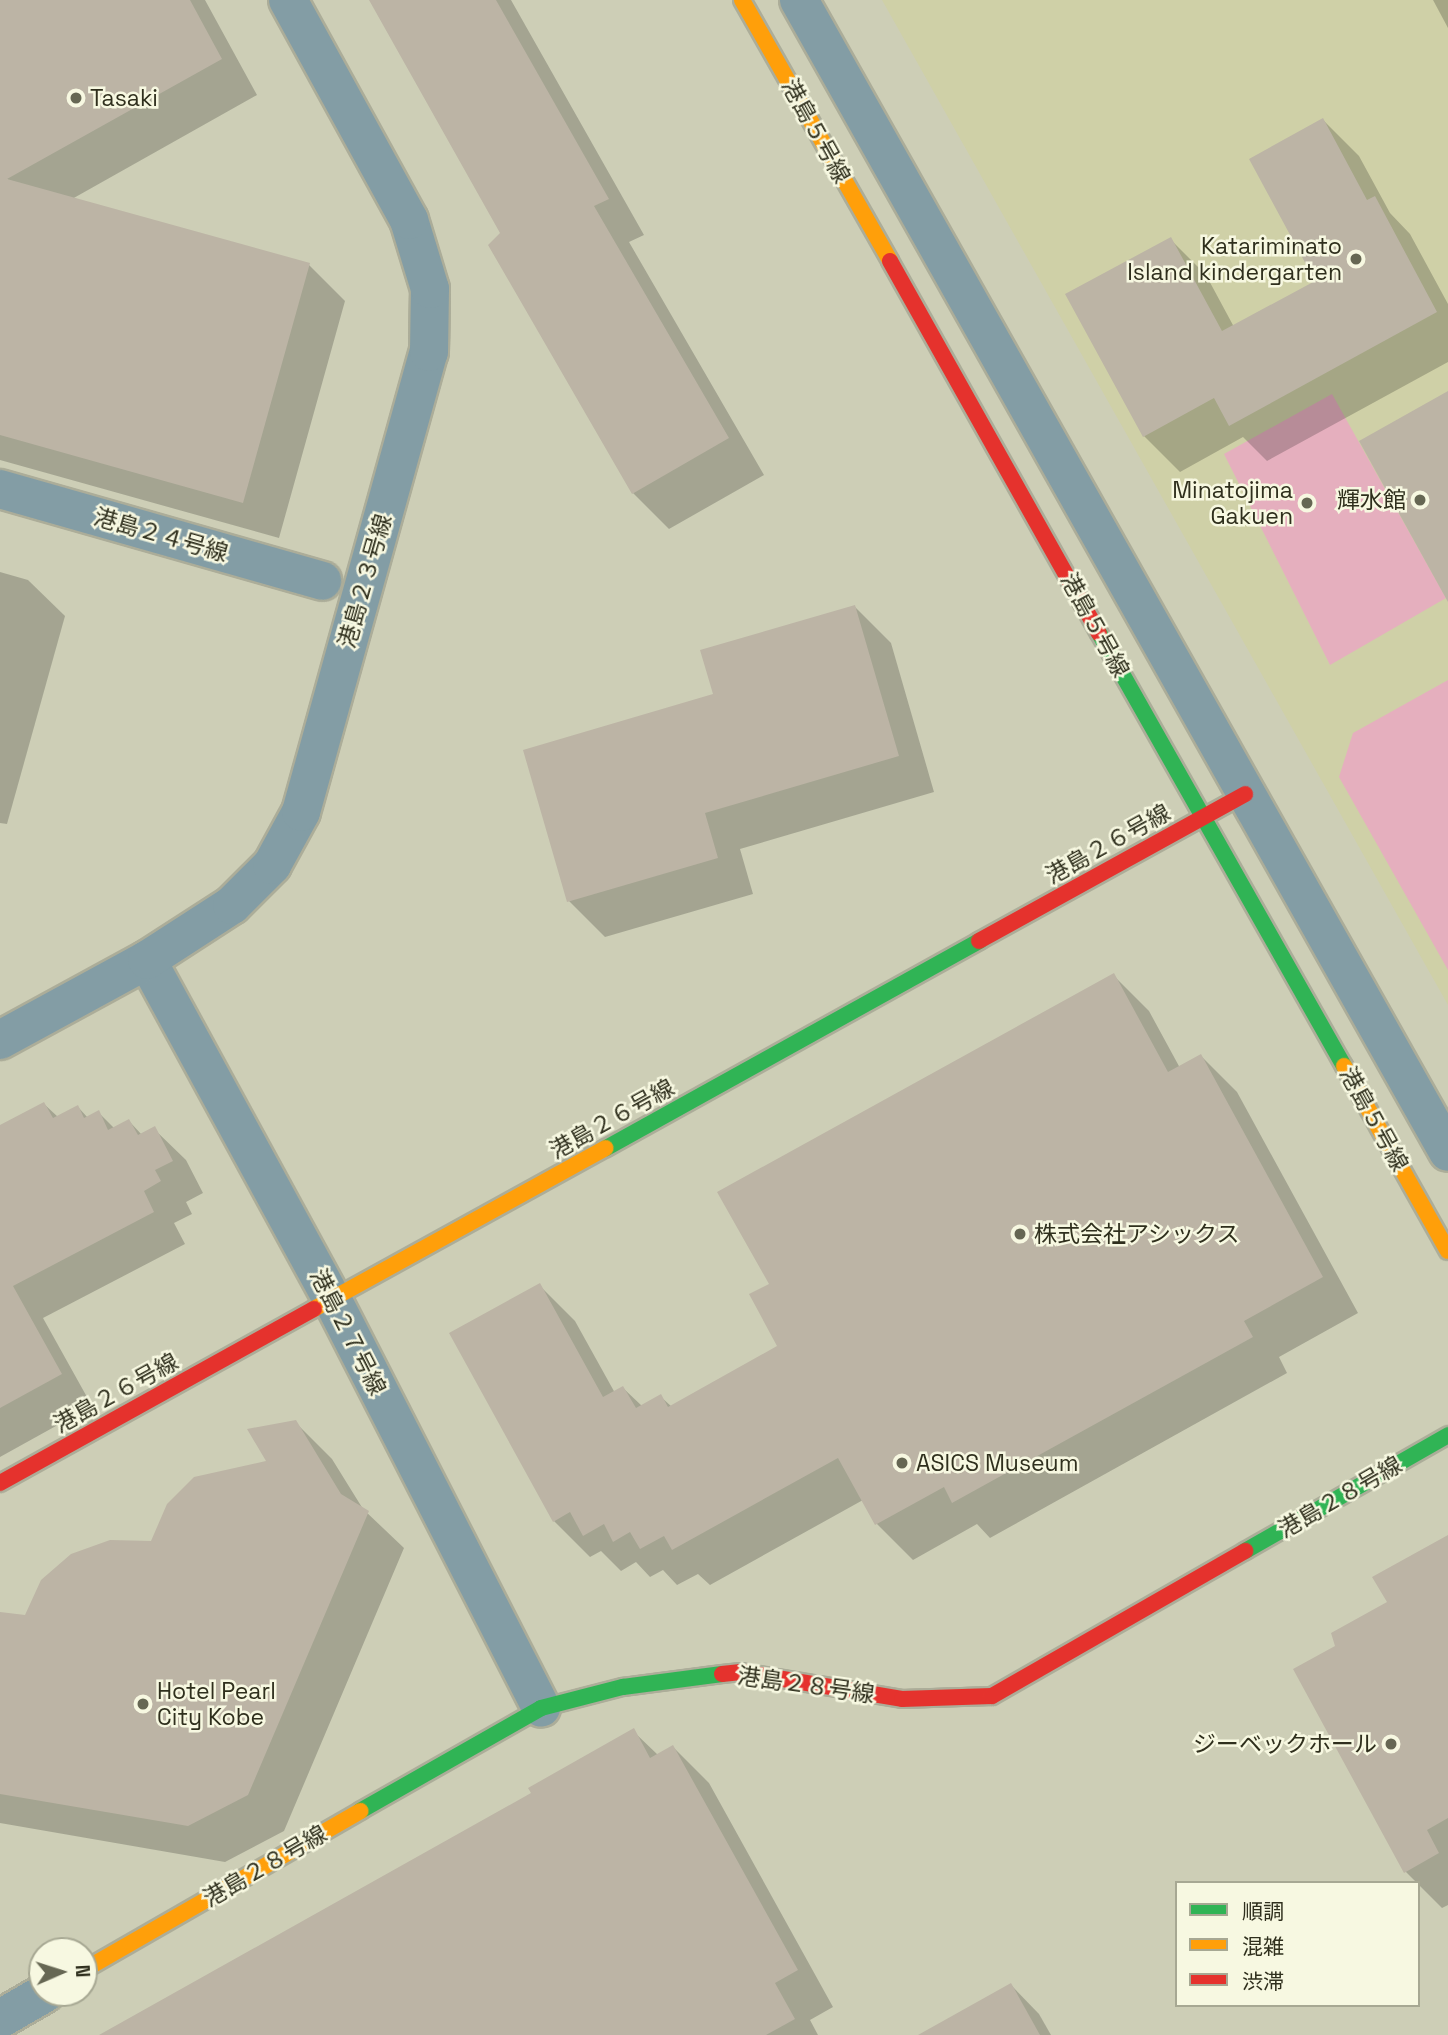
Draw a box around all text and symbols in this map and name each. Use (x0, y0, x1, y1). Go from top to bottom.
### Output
street label: 港島５号線 (776, 74, 856, 188)
place label: Tasaki (90, 84, 158, 112)
marker: Tasaki (68, 90, 84, 106)
place label: Katariminato Island kindergarten (1127, 232, 1342, 286)
marker: Katariminato Island kindergarten (1348, 251, 1364, 267)
place label: Minatojima Gakuen (1172, 476, 1293, 530)
place label: 輝水館 (1337, 486, 1406, 514)
marker: 輝水館 (1412, 492, 1428, 508)
marker: Minatojima Gakuen (1299, 495, 1315, 511)
street label: 港島２４号線 (91, 503, 231, 567)
street label: 港島２３号線 (333, 511, 397, 651)
street label: 港島５号線 (1055, 568, 1135, 682)
street label: 港島２６号線 (1041, 798, 1175, 890)
street label: 港島５号線 (1334, 1062, 1414, 1176)
street label: 港島２６号線 (545, 1073, 679, 1165)
place label: 株式会社アシックス (1034, 1220, 1241, 1248)
marker: 株式会社アシックス (1012, 1226, 1028, 1242)
street label: 港島２７号線 (304, 1264, 392, 1400)
street label: 港島２６号線 (49, 1347, 183, 1439)
place label: ASICS Museum (916, 1449, 1078, 1477)
street label: 港島２８号線 (1273, 1451, 1407, 1543)
marker: ASICS Museum (894, 1455, 910, 1471)
street label: 港島２８号線 (736, 1662, 876, 1708)
place label: Hotel Pearl City Kobe (157, 1677, 276, 1731)
marker: Hotel Pearl City Kobe (135, 1696, 151, 1712)
place label: ジーベックホール (1193, 1730, 1377, 1758)
marker: ジーベックホール (1383, 1736, 1399, 1752)
street label: 港島２８号線 (198, 1820, 332, 1912)
legend (1175, 1881, 1420, 2007)
text: 順調 (1242, 1898, 1284, 1925)
text: 混雑 (1242, 1933, 1284, 1960)
north arrow (28, 1937, 98, 2007)
text: N (70, 1964, 95, 1978)
text: 渋滞 (1242, 1968, 1284, 1995)

